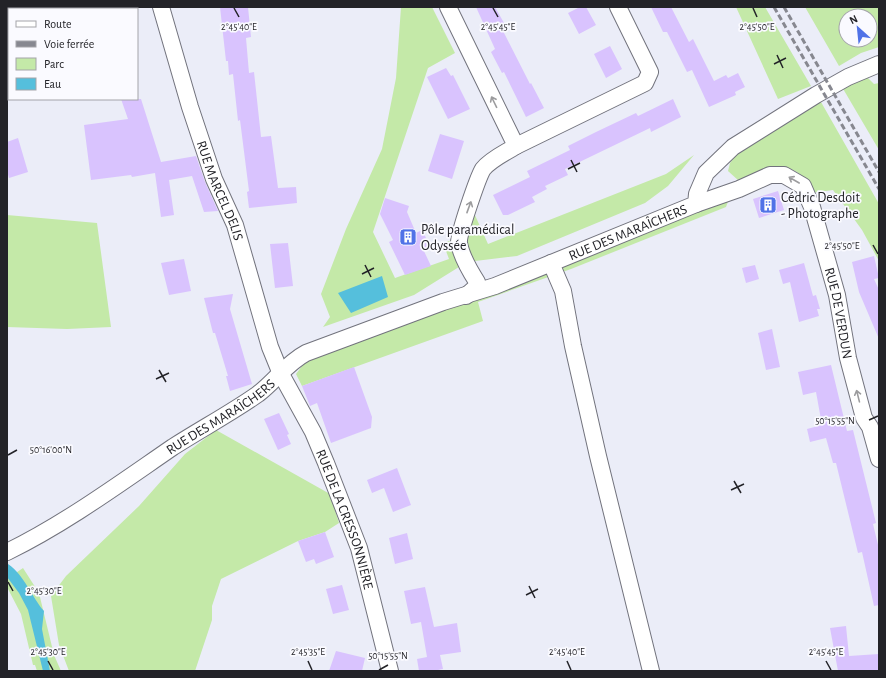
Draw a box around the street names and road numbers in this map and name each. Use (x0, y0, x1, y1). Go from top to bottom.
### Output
street label: RUE MARCEL DELIS (194, 139, 245, 242)
street label: RUE DES MARAÎCHERS (567, 202, 689, 263)
street label: RUE DE VERDUN (822, 266, 854, 360)
street label: RUE DES MARAÎCHERS (164, 377, 278, 457)
street label: RUE DE LA CRESSONNIÈRE (313, 447, 375, 591)

